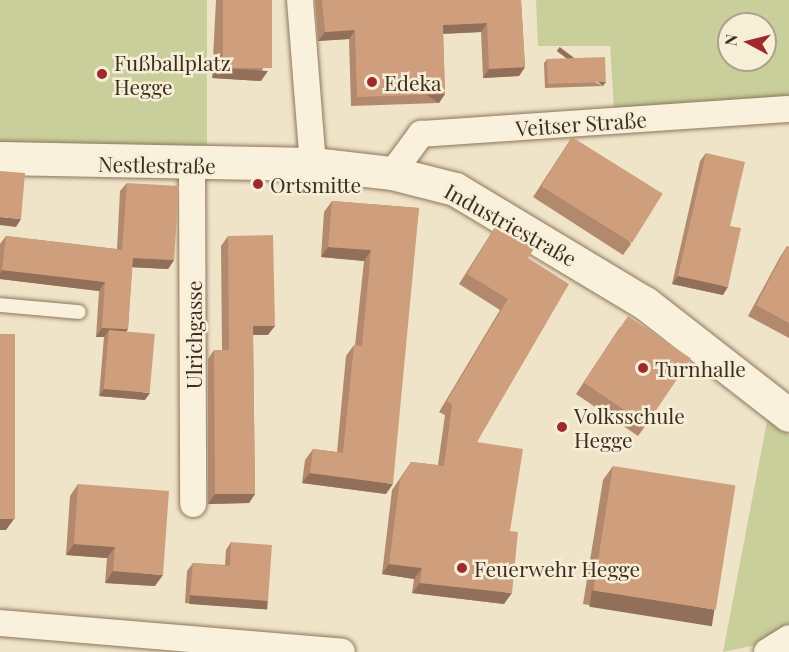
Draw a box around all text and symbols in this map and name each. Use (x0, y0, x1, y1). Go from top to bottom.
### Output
north arrow (717, 12, 777, 72)
text: N (719, 33, 742, 47)
place label: Fußballplatz Hegge (114, 49, 231, 99)
marker: Fußballplatz Hegge (95, 67, 109, 81)
place label: Edeka (384, 69, 441, 95)
marker: Edeka (365, 75, 379, 89)
street label: Veitser Straße (514, 106, 648, 140)
street label: Nestlestraße (98, 150, 216, 178)
place label: Ortsmitte (270, 171, 361, 197)
marker: Ortsmitte (251, 177, 265, 191)
street label: Industriestraße (441, 177, 581, 271)
street label: Ulrichgasse (180, 281, 206, 389)
place label: Turnhalle (655, 355, 746, 381)
marker: Turnhalle (636, 361, 650, 375)
place label: Volksschule Hegge (574, 402, 685, 452)
marker: Volksschule Hegge (555, 420, 569, 434)
place label: Feuerwehr Hegge (474, 555, 641, 581)
marker: Feuerwehr Hegge (455, 561, 469, 575)

